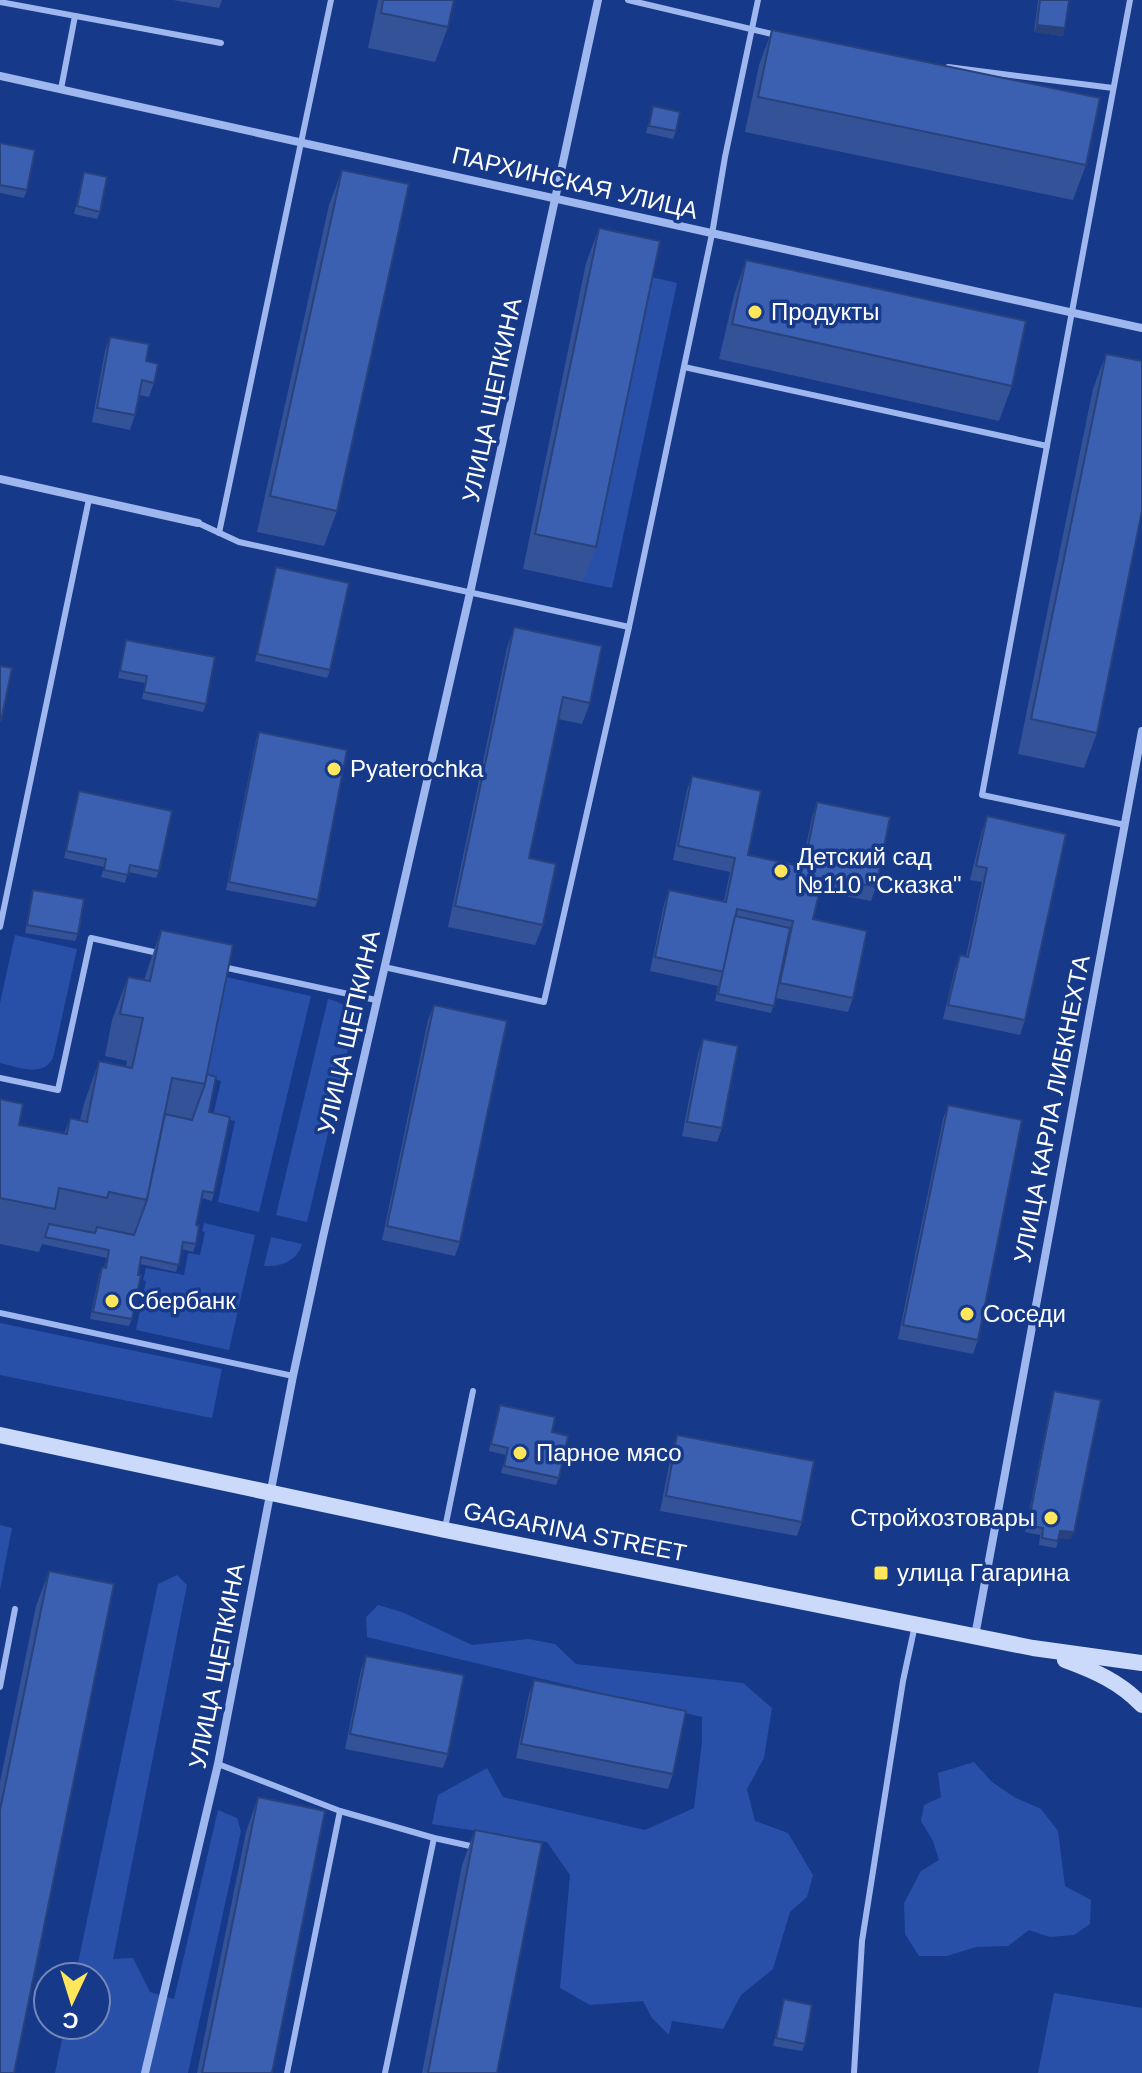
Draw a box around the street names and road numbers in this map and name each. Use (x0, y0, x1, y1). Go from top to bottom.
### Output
street label: ПАРХИНСКАЯ УЛИЦА (450, 141, 701, 224)
street label: УЛИЦА ЩЕПКИНА (457, 295, 526, 505)
street label: УЛИЦА ЩЕПКИНА (312, 927, 385, 1136)
street label: УЛИЦА КАРЛА ЛИБКНЕХТА (1008, 953, 1095, 1265)
street label: GAGARINA STREET (461, 1497, 689, 1566)
street label: УЛИЦА ЩЕПКИНА (183, 1561, 250, 1771)

